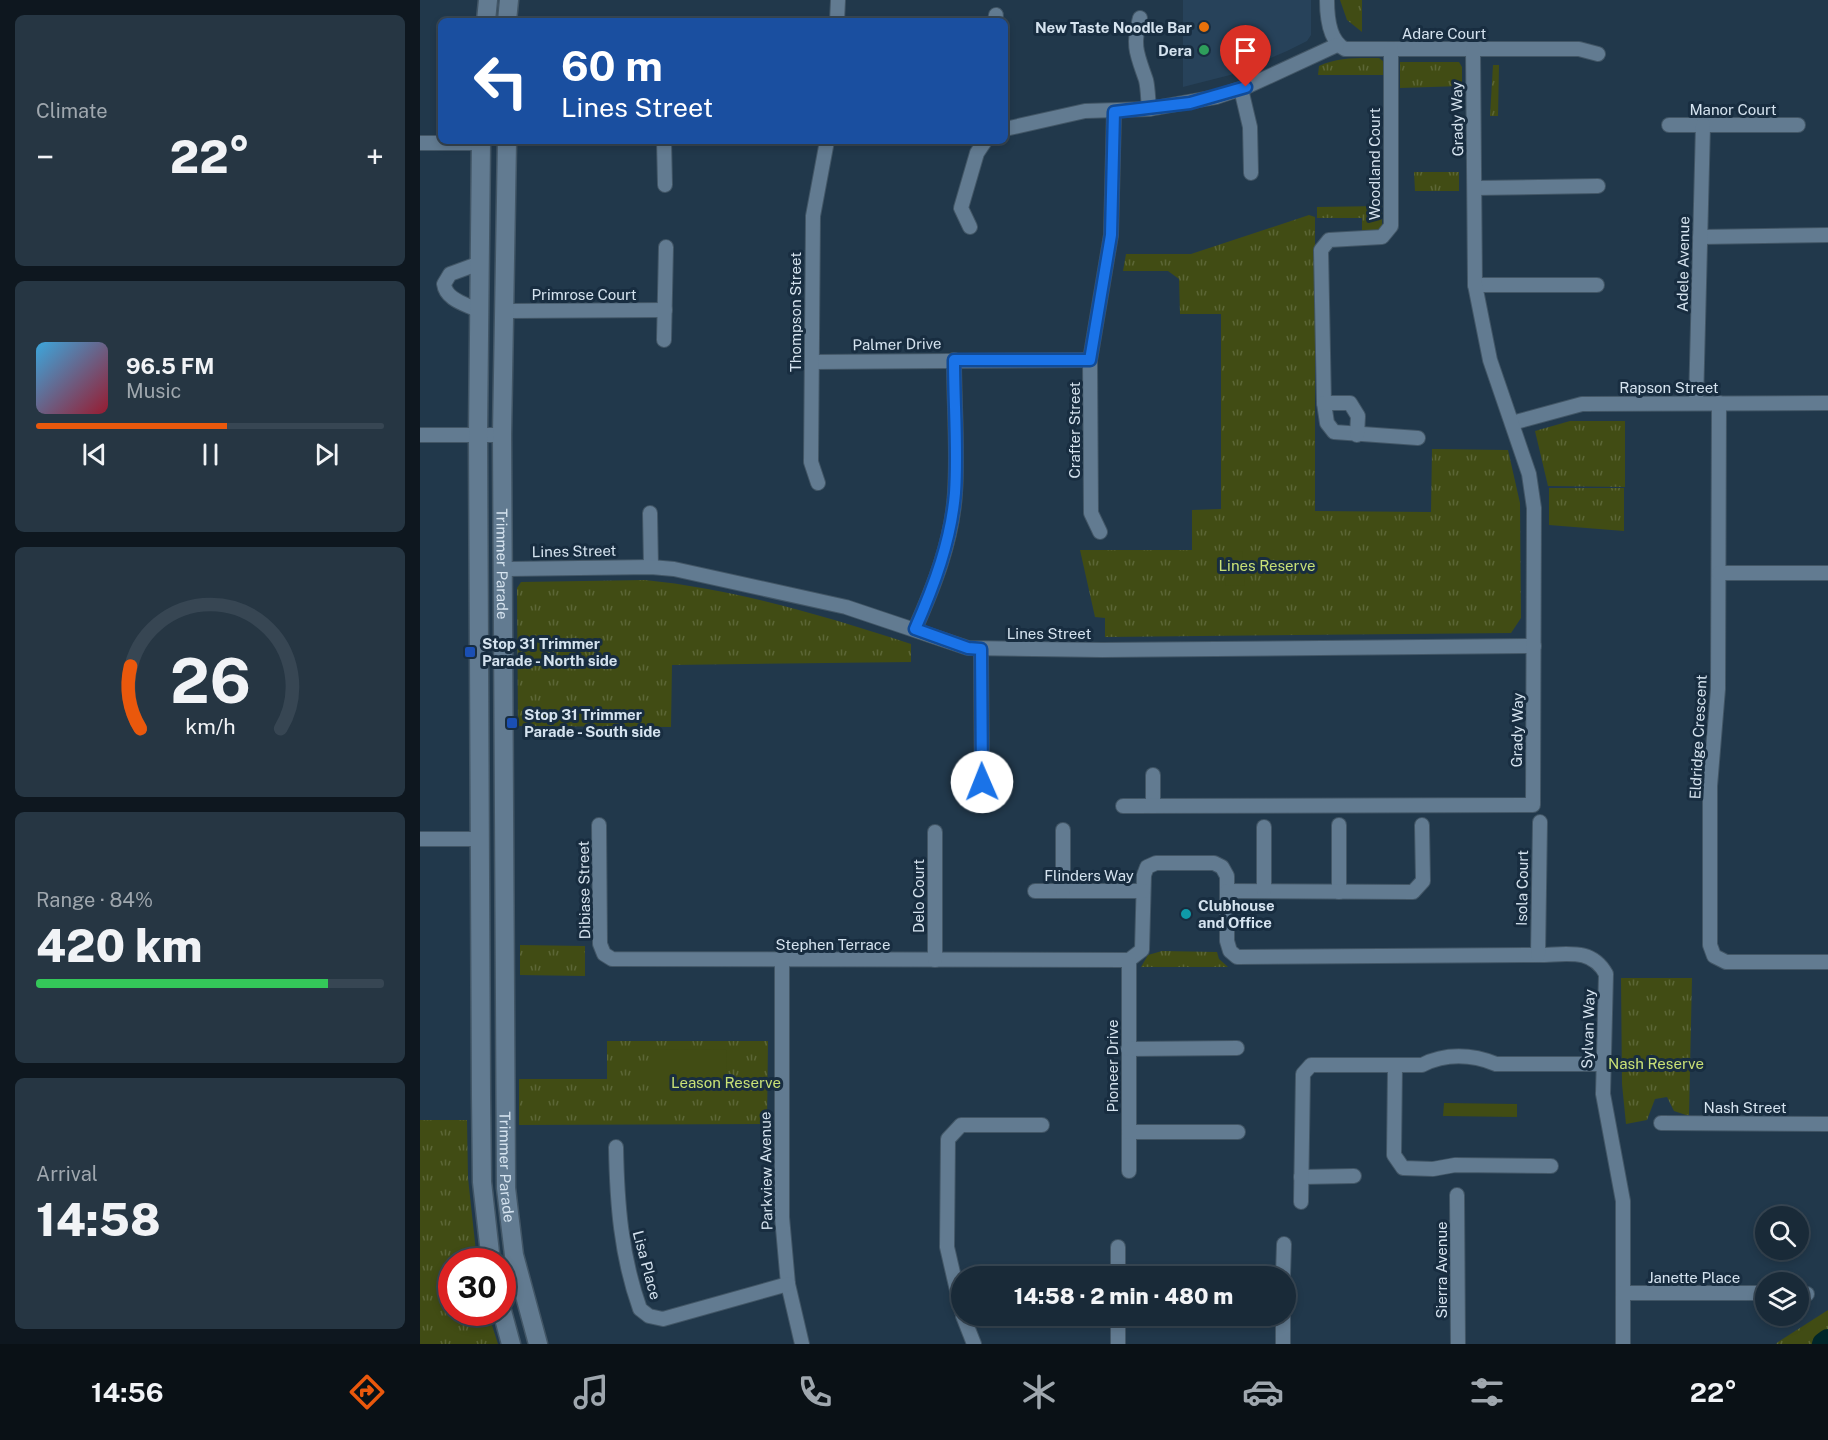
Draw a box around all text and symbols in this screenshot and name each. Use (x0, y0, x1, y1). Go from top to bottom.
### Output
place label: New Taste Noodle Bar (1035, 19, 1192, 36)
marker: New Taste Noodle Bar (1197, 20, 1211, 34)
pin (1220, 25, 1271, 87)
street label: Adare Court (1402, 25, 1486, 42)
icon: arrive (1229, 34, 1262, 67)
text: 60 m (561, 41, 663, 90)
icon: left (462, 42, 540, 120)
place label: Dera (1158, 42, 1192, 59)
marker: Dera (1197, 43, 1211, 57)
street label: Grady Way (1448, 81, 1466, 157)
text: Lines Street (561, 91, 713, 123)
text: Climate (36, 99, 108, 123)
street label: Manor Court (1689, 101, 1777, 118)
street label: Woodland Court (1366, 107, 1383, 220)
text: 22° (170, 130, 250, 183)
text: − (36, 138, 54, 176)
text: + (366, 138, 384, 176)
street label: Adele Avenue (1674, 216, 1692, 312)
street label: Thompson Street (787, 252, 804, 372)
street label: Primrose Court (531, 286, 637, 303)
street label: Palmer Drive (852, 335, 942, 353)
text: 96.5 FM (126, 353, 214, 379)
text: Music (126, 379, 181, 403)
street label: Rapson Street (1619, 379, 1719, 396)
street label: Crafter Street (1066, 381, 1083, 478)
icon: previous (78, 438, 111, 471)
icon: pause (194, 438, 227, 471)
icon: next (310, 438, 343, 471)
street label: Trimmer Parade (494, 508, 511, 620)
street label: Lines Street (532, 542, 617, 560)
park label: Lines Reserve (1218, 557, 1316, 574)
street label: Lines Street (1007, 625, 1091, 642)
place label: Stop 31 Trimmer Parade - North side (482, 635, 617, 669)
text: 26 (170, 644, 250, 717)
marker: Stop 31 Trimmer Parade - North side (463, 645, 477, 659)
street label: Eldridge Crescent (1686, 674, 1710, 800)
street label: Grady Way (1508, 692, 1526, 768)
place label: Stop 31 Trimmer Parade - South side (524, 706, 661, 740)
text: km/h (185, 714, 235, 739)
marker: Stop 31 Trimmer Parade - South side (505, 716, 519, 730)
position arrow (950, 750, 1014, 814)
street label: Dibiase Street (575, 840, 593, 939)
street label: Isola Court (1513, 850, 1531, 926)
street label: Delo Court (910, 859, 927, 933)
street label: Flinders Way (1044, 867, 1134, 884)
text: Range · 84% (36, 888, 153, 912)
place label: Clubhouse and Office (1198, 897, 1275, 931)
marker: Clubhouse and Office (1179, 907, 1193, 921)
text: 420 km (36, 919, 202, 972)
street label: Stephen Terrace (776, 936, 890, 953)
street label: Sylvan Way (1578, 989, 1598, 1069)
street label: Pioneer Drive (1104, 1020, 1121, 1112)
park label: Nash Reserve (1608, 1055, 1704, 1072)
park label: Leason Reserve (671, 1074, 781, 1091)
street label: Nash Street (1703, 1099, 1787, 1116)
street label: Trimmer Parade (497, 1111, 519, 1223)
street label: Parkview Avenue (756, 1112, 776, 1230)
text: Arrival (36, 1162, 98, 1186)
text: 14:58 (36, 1193, 161, 1246)
map controls (1755, 1206, 1809, 1326)
button: search (1755, 1206, 1809, 1260)
street label: Sierra Avenue (1433, 1221, 1450, 1319)
street label: Lisa Place (630, 1229, 664, 1301)
speed limit sign: 30 (438, 1248, 516, 1326)
street label: Janette Place (1648, 1269, 1740, 1286)
button: layers (1755, 1272, 1809, 1326)
text: 14:58 · 2 min · 480 m (1014, 1283, 1233, 1309)
icon: directions (346, 1371, 388, 1413)
icon: music (570, 1371, 612, 1413)
icon: phone (794, 1371, 836, 1413)
icon: climate (1018, 1371, 1060, 1413)
icon: car (1242, 1371, 1284, 1413)
icon: filters (1466, 1371, 1508, 1413)
text: 14:56 (91, 1376, 164, 1408)
text: 22° (1690, 1376, 1737, 1408)

